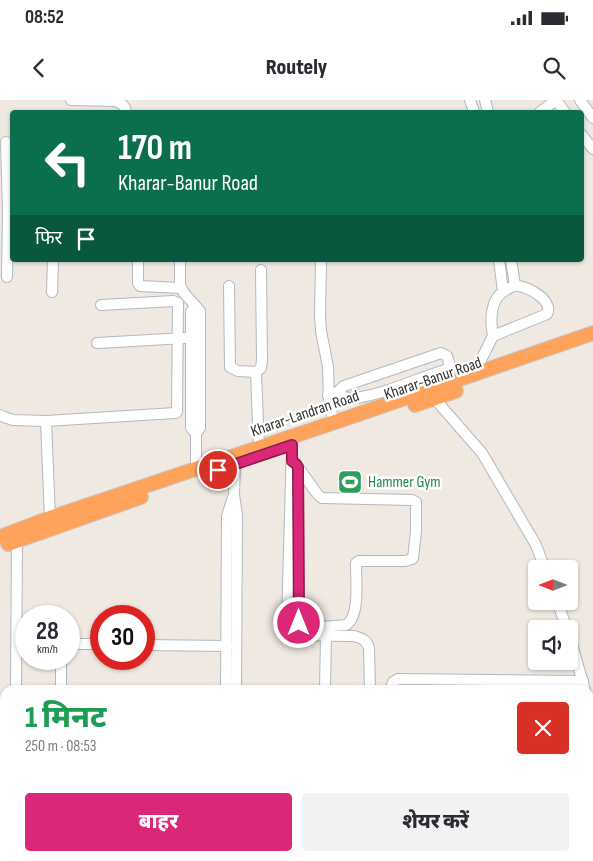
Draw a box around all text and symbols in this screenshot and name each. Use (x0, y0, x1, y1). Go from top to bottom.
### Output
text: 08:52 (25, 6, 64, 29)
icon: back (25, 54, 53, 82)
text: Routely (266, 54, 327, 81)
icon: search (540, 54, 568, 82)
text: 170 m (118, 127, 192, 170)
icon: left (35, 130, 100, 195)
text: Kharar-Banur Road (118, 170, 258, 197)
icon: arrive (72, 225, 100, 253)
text: फिर (35, 227, 62, 250)
street label: Kharar-Banur Road (382, 353, 484, 405)
street label: Kharar-Landran Road (248, 387, 362, 441)
pin (197, 449, 239, 491)
icon: arrive (204, 456, 232, 484)
sports icon: Hammer Gym (337, 469, 363, 495)
place label: Hammer Gym (368, 473, 441, 492)
north arrow (528, 560, 578, 610)
map controls (528, 560, 578, 670)
position arrow (272, 596, 324, 648)
speed limit sign: 30 (90, 605, 155, 670)
text: 28 (36, 616, 59, 647)
button: sound (528, 620, 578, 670)
text: km/h (37, 642, 58, 657)
text: 1 मिनट (25, 700, 107, 736)
button: close (517, 702, 569, 754)
text: 250 m · 08:53 (25, 737, 97, 756)
button: बाहर (25, 793, 292, 851)
button: शेयर करें (302, 793, 569, 851)

